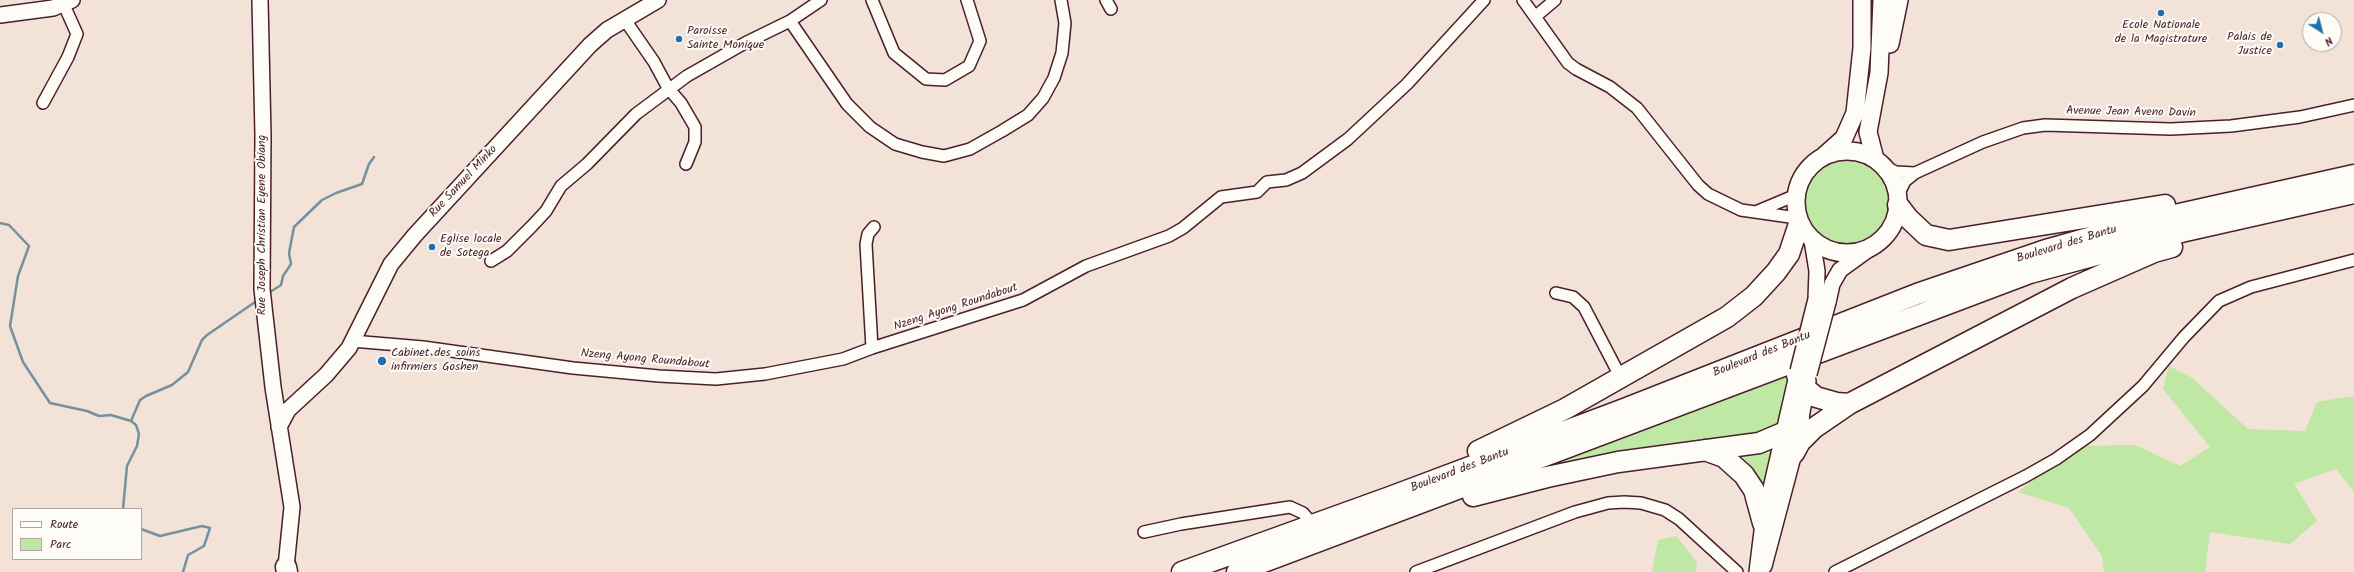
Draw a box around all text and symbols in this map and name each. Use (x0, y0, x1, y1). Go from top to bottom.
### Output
marker: Ecole Nationale de la Magistrature (2156, 8, 2166, 18)
north arrow (2302, 12, 2342, 52)
place label: Ecole Nationale de la Magistrature (2115, 19, 2207, 47)
place label: Paroisse Sainte Monique (687, 25, 764, 53)
place label: Palais de Justice (2227, 31, 2272, 59)
text: N (2320, 32, 2337, 50)
marker: Paroisse Sainte Monique (674, 34, 684, 44)
marker: Palais de Justice (2275, 40, 2285, 50)
street label: Avenue Jean Aveno Davin (2066, 105, 2196, 121)
street label: Rue Joseph Christian Eyene Obiang (256, 135, 270, 315)
street label: Rue Samuel Minko (427, 143, 501, 221)
street label: Boulevard des Bantu (2015, 223, 2119, 267)
place label: Eglise locale de Sotega (440, 233, 502, 261)
marker: Eglise locale de Sotega (427, 242, 437, 252)
street label: Nzeng Ayong Roundabout (892, 281, 1020, 335)
street label: Boulevard des Bantu (1711, 329, 1813, 381)
place label: Cabinet des soins infirmiers Goshen (391, 347, 480, 375)
street label: Nzeng Ayong Roundabout (580, 347, 710, 373)
marker: Cabinet des soins infirmiers Goshen (376, 355, 388, 367)
street label: Boulevard des Bantu (1409, 446, 1511, 496)
legend (12, 508, 142, 560)
text: Route (50, 515, 78, 534)
text: Parc (50, 535, 71, 554)

